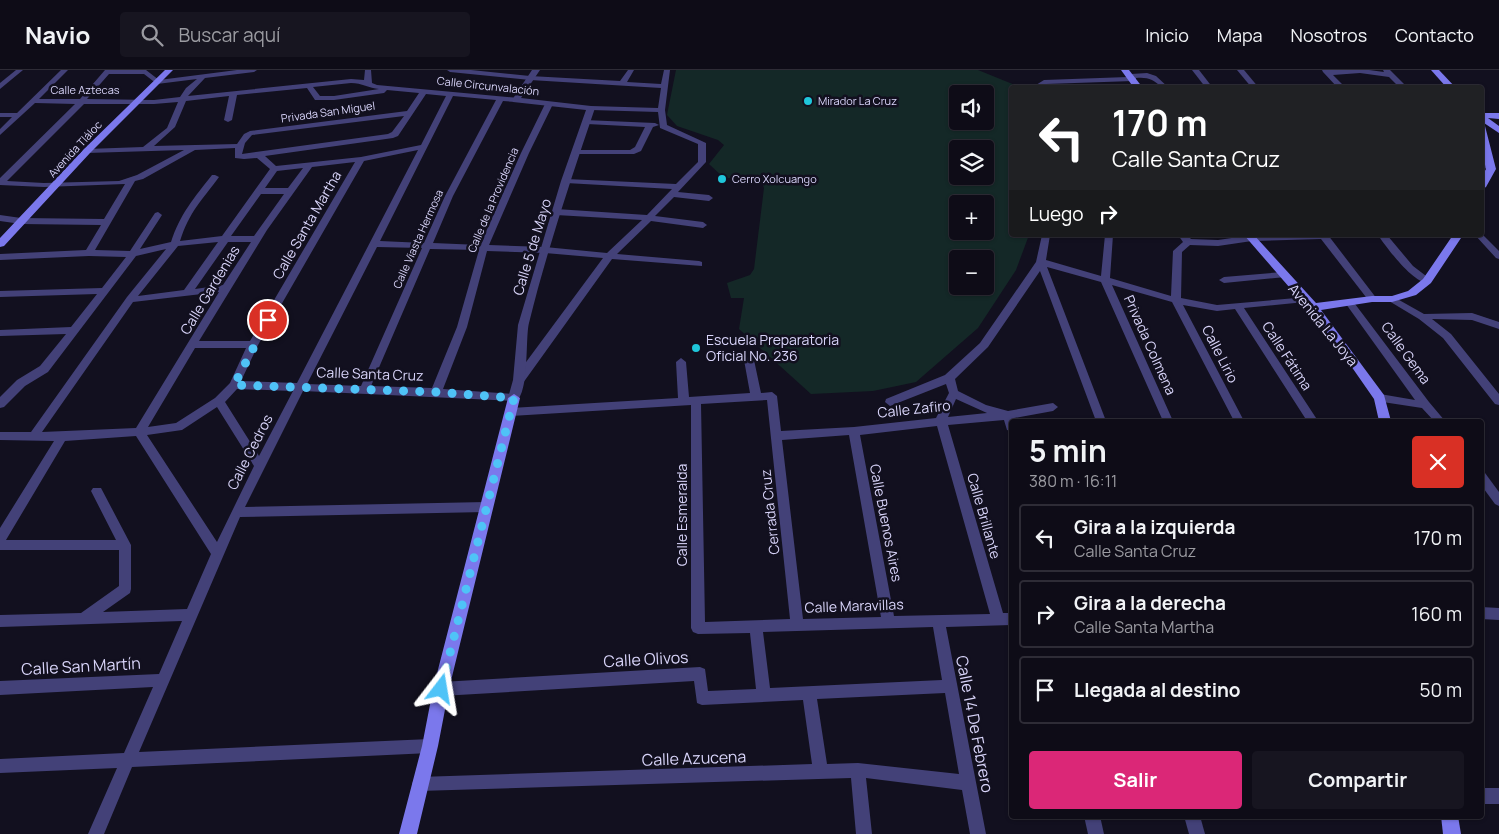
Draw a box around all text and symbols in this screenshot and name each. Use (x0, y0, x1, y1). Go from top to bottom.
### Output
search box (120, 12, 470, 57)
text: Navio (25, 18, 90, 51)
icon: search (138, 21, 166, 49)
text: Buscar aquí (178, 22, 281, 48)
text: Inicio (1145, 23, 1189, 47)
text: Mapa (1217, 23, 1263, 47)
text: Nosotros (1291, 23, 1367, 47)
text: Contacto (1395, 23, 1474, 47)
street label: Calle Circunvalación (436, 73, 540, 98)
street label: Calle Aztecas (50, 82, 120, 97)
map controls (949, 85, 994, 295)
button: sound (949, 85, 994, 130)
place label: Mirador La Cruz (818, 93, 897, 108)
marker: Mirador La Cruz (802, 95, 814, 107)
street label: Privada San Miguel (280, 97, 376, 126)
text: 170 m (1112, 99, 1208, 147)
icon: left (1029, 105, 1094, 170)
street label: Avenida Tláloc (44, 117, 105, 180)
button: layers (949, 140, 994, 185)
text: Calle Santa Cruz (1112, 144, 1280, 174)
street label: Calle de la Providencia (464, 145, 521, 255)
street label: Calle Santa Martha (268, 167, 345, 283)
place label: Cerro Xolcuango (732, 171, 817, 186)
marker: Cerro Xolcuango (716, 173, 728, 185)
street label: Calle Viasta Hermosa (389, 187, 446, 291)
button: + (949, 195, 994, 240)
street label: Calle 5 de Mayo (508, 196, 555, 297)
icon: right (1094, 200, 1122, 228)
text: Luego (1029, 201, 1084, 227)
street label: Calle Gardenias (175, 242, 244, 338)
button: − (949, 250, 994, 295)
street label: Avenida La Joya (1284, 280, 1362, 370)
street label: Privada Colmena (1120, 292, 1181, 398)
pin (247, 299, 289, 341)
icon: arrive (254, 306, 282, 334)
street label: Calle Fátima (1258, 318, 1317, 394)
street label: Calle Gema (1377, 318, 1435, 388)
street label: Calle Lirio (1198, 322, 1243, 386)
place label: Escuela Preparatoria Oficial No. 236 (706, 330, 839, 365)
marker: Escuela Preparatoria Oficial No. 236 (690, 342, 702, 354)
street label: Calle Santa Cruz (316, 362, 424, 385)
street label: Calle Zafiro (876, 395, 951, 422)
street label: Calle Cedros (222, 411, 277, 493)
text: 5 min (1029, 430, 1107, 471)
button: close (1412, 436, 1464, 488)
street label: Calle Buenos Aires (866, 462, 907, 583)
street label: Calle Esmeralda (672, 464, 691, 566)
street label: Cerrada Cruz (756, 469, 783, 556)
text: 380 m · 16:11 (1029, 470, 1117, 492)
street label: Calle Brillante (963, 471, 1006, 561)
text: Gira a la izquierda (1074, 514, 1235, 540)
icon: left (1031, 524, 1059, 552)
text: 170 m (1414, 525, 1462, 551)
text: Calle Santa Cruz (1074, 540, 1196, 562)
text: Gira a la derecha (1074, 590, 1226, 616)
street label: Calle Maravillas (804, 594, 904, 617)
icon: right (1031, 600, 1059, 628)
text: 160 m (1411, 601, 1462, 627)
text: Calle Santa Martha (1074, 616, 1214, 638)
street label: Calle Olivos (603, 646, 689, 672)
street label: Calle San Martín (21, 652, 141, 680)
street label: Calle 14 De Febrero (951, 654, 999, 794)
position arrow (414, 662, 466, 714)
icon: arrive (1031, 676, 1059, 704)
text: Llegada al destino (1074, 677, 1241, 703)
text: 50 m (1420, 677, 1462, 703)
street label: Calle Azucena (641, 745, 747, 771)
button: Salir (1029, 751, 1242, 809)
button: Compartir (1252, 751, 1464, 809)

